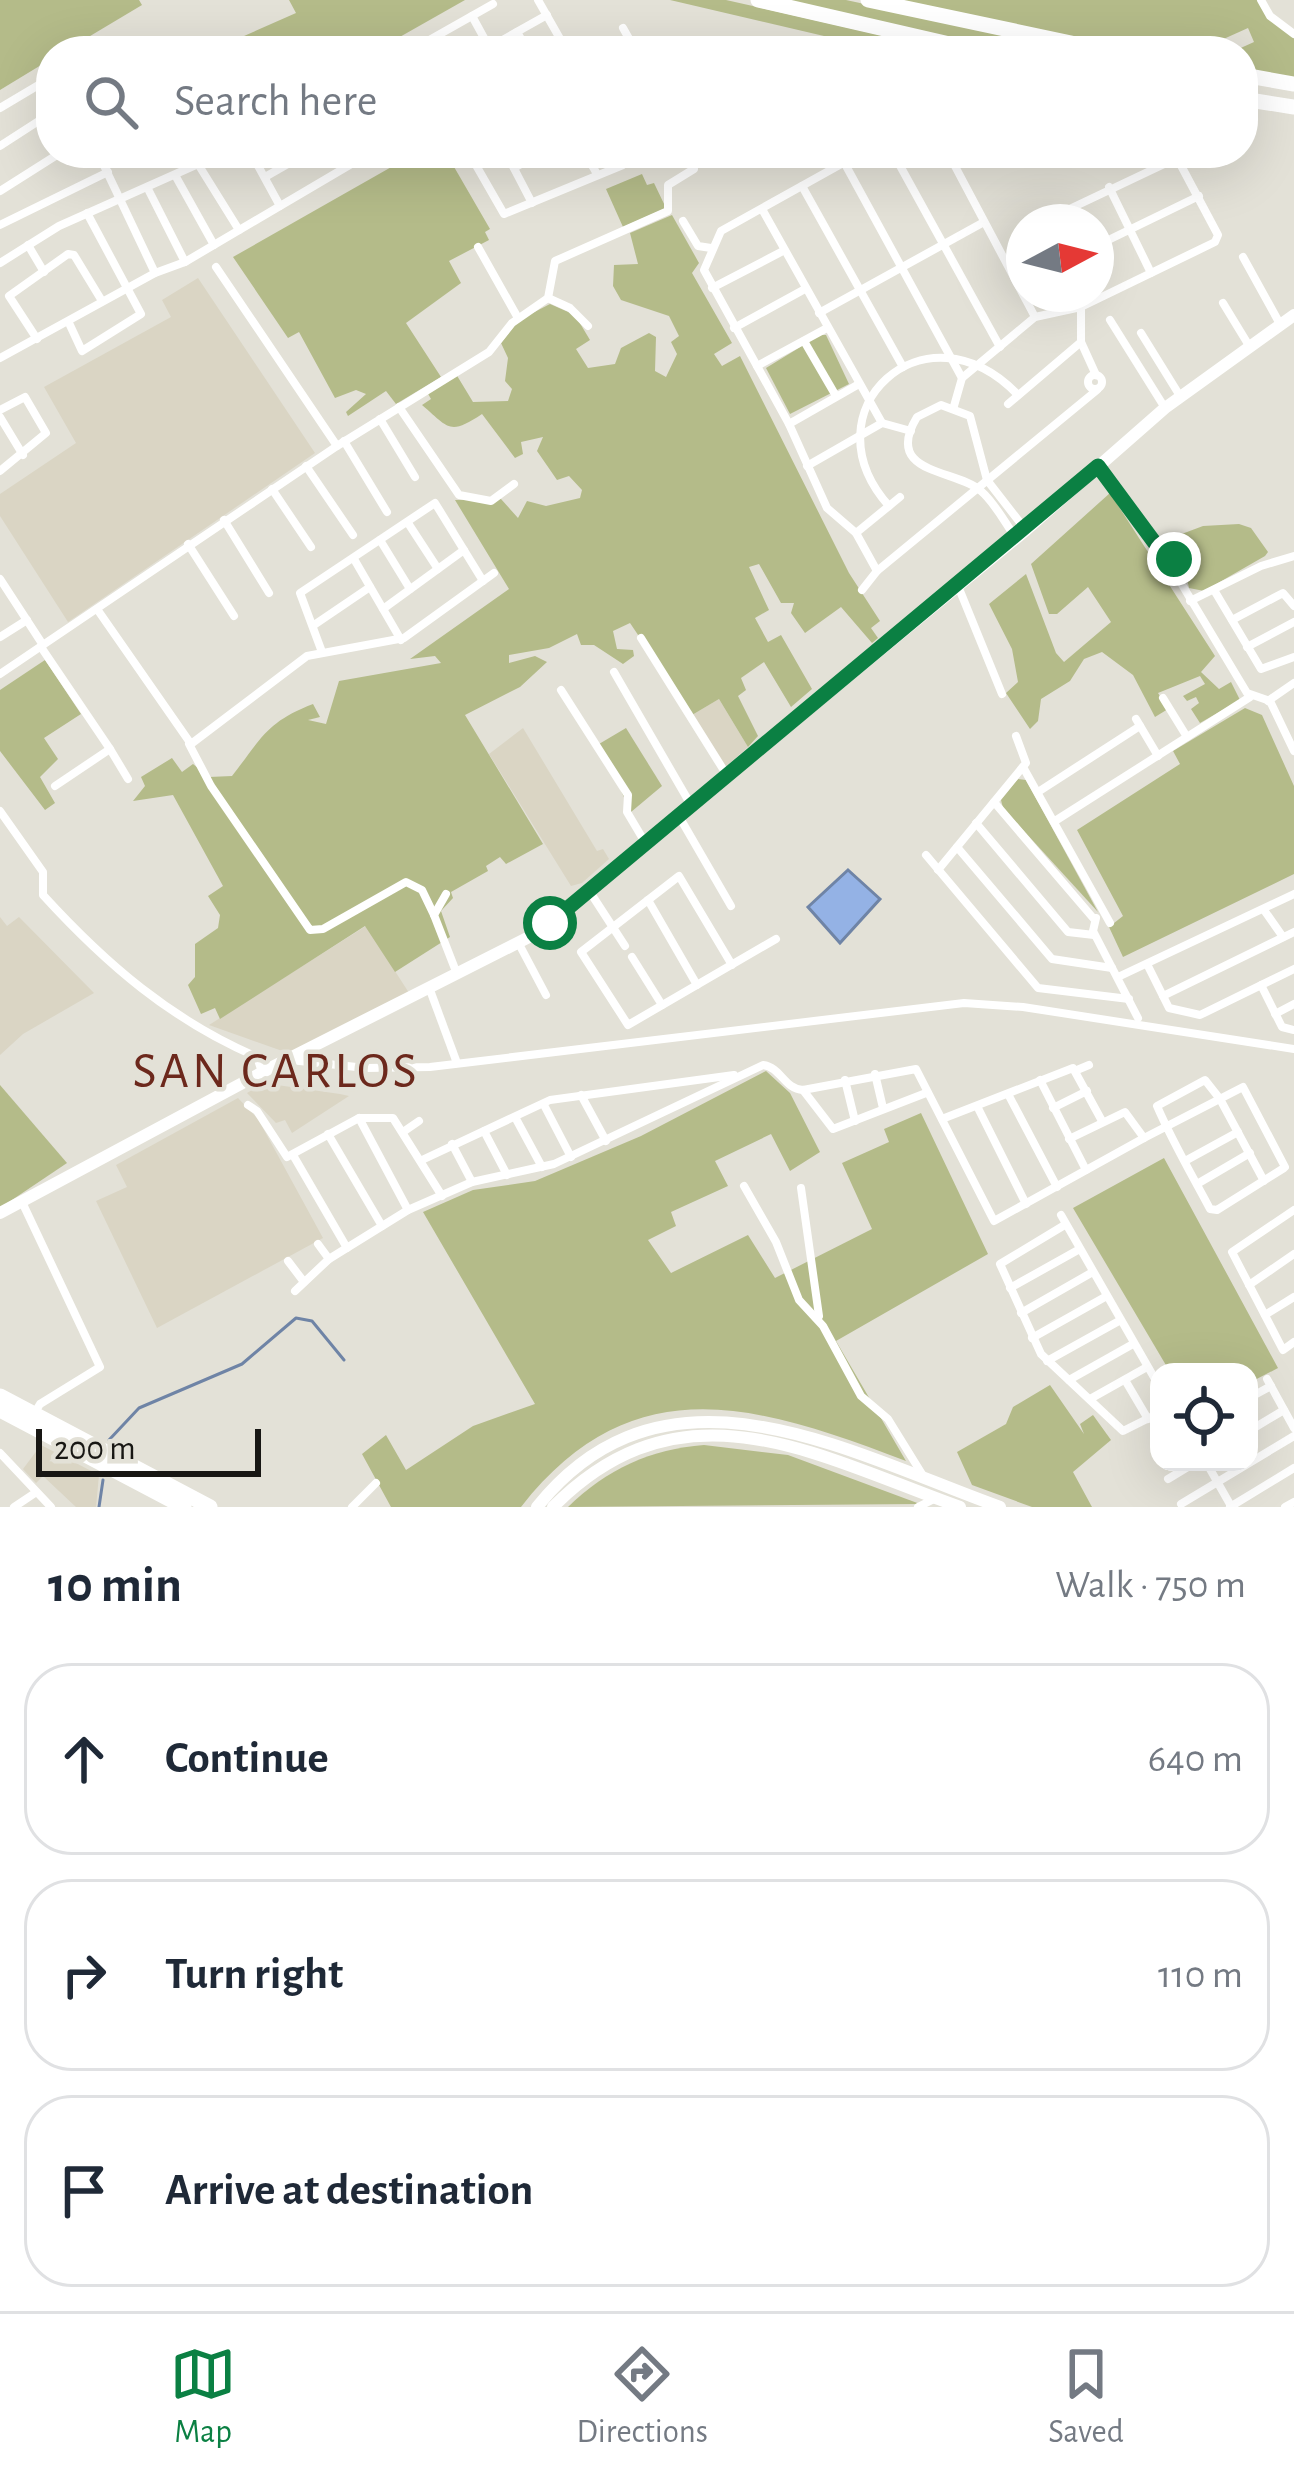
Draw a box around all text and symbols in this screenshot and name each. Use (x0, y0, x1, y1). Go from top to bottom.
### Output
search box (36, 36, 1258, 168)
icon: search (78, 69, 144, 135)
text: Search here (174, 79, 377, 124)
north arrow (1006, 204, 1114, 312)
route end (1147, 532, 1201, 586)
route start (523, 896, 577, 950)
district label: SAN CARLOS (133, 1046, 420, 1097)
map controls (1150, 1363, 1258, 1471)
button: locate (1150, 1363, 1258, 1471)
scale bar (36, 1423, 261, 1476)
text: 200 m (54, 1433, 136, 1466)
text: 10 min (48, 1560, 182, 1611)
text: Walk · 750 m (1055, 1566, 1246, 1605)
icon: ahead (51, 1726, 117, 1792)
text: Continue (165, 1736, 329, 1781)
text: 640 m (1148, 1740, 1243, 1779)
icon: right (51, 1942, 117, 2008)
text: Turn right (165, 1952, 343, 1997)
text: 110 m (1158, 1956, 1243, 1995)
icon: arrive (51, 2158, 117, 2224)
text: Arrive at destination (165, 2168, 533, 2213)
tab: Map (170, 2341, 236, 2453)
tab: Directions (576, 2341, 708, 2453)
tab: Saved (1048, 2341, 1124, 2453)

